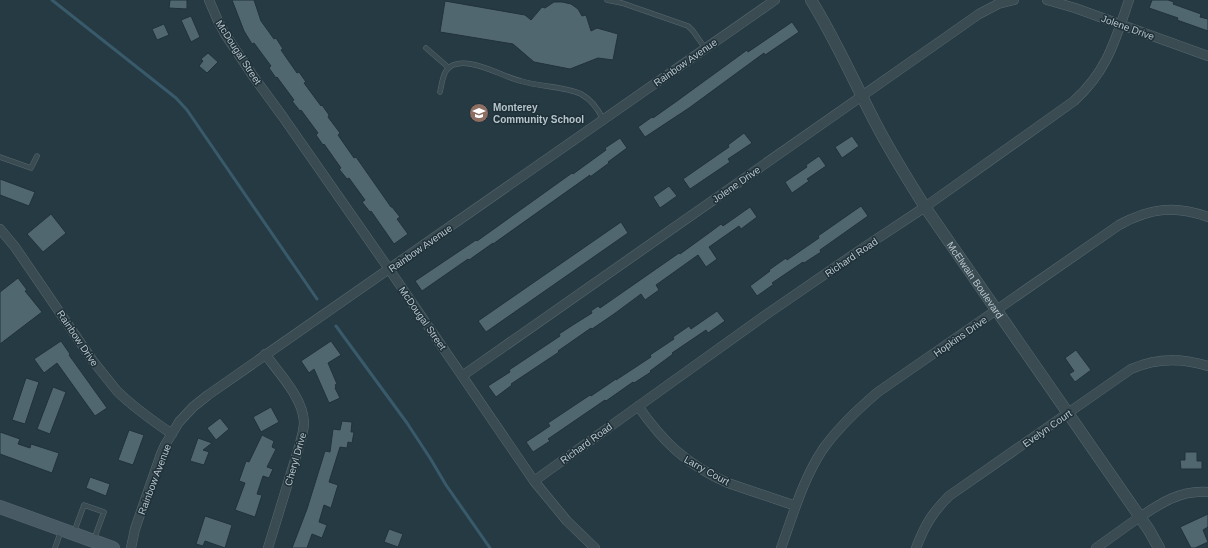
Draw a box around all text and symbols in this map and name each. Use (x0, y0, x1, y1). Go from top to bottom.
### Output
street label: Jolene Drive (1100, 13, 1156, 42)
street label: McDougal Street (214, 18, 264, 87)
street label: Rainbow Avenue (651, 36, 719, 88)
school or university icon: Monterey Community School (468, 102, 490, 124)
place label: Monterey Community School (493, 102, 584, 125)
street label: Jolene Drive (710, 164, 763, 205)
street label: Rainbow Avenue (386, 222, 454, 274)
street label: Richard Road (823, 236, 880, 279)
street label: McElwain Boulevard (945, 240, 1005, 320)
street label: McDougal Street (397, 285, 449, 352)
street label: Rainbow Drive (55, 308, 101, 369)
street label: Hopkins Drive (932, 314, 989, 359)
street label: Evelyn Court (1021, 407, 1074, 449)
street label: Richard Road (558, 421, 614, 466)
street label: Cheryl Drive (283, 431, 308, 487)
street label: Rainbow Avenue (136, 442, 173, 516)
street label: Larry Court (682, 454, 731, 487)

